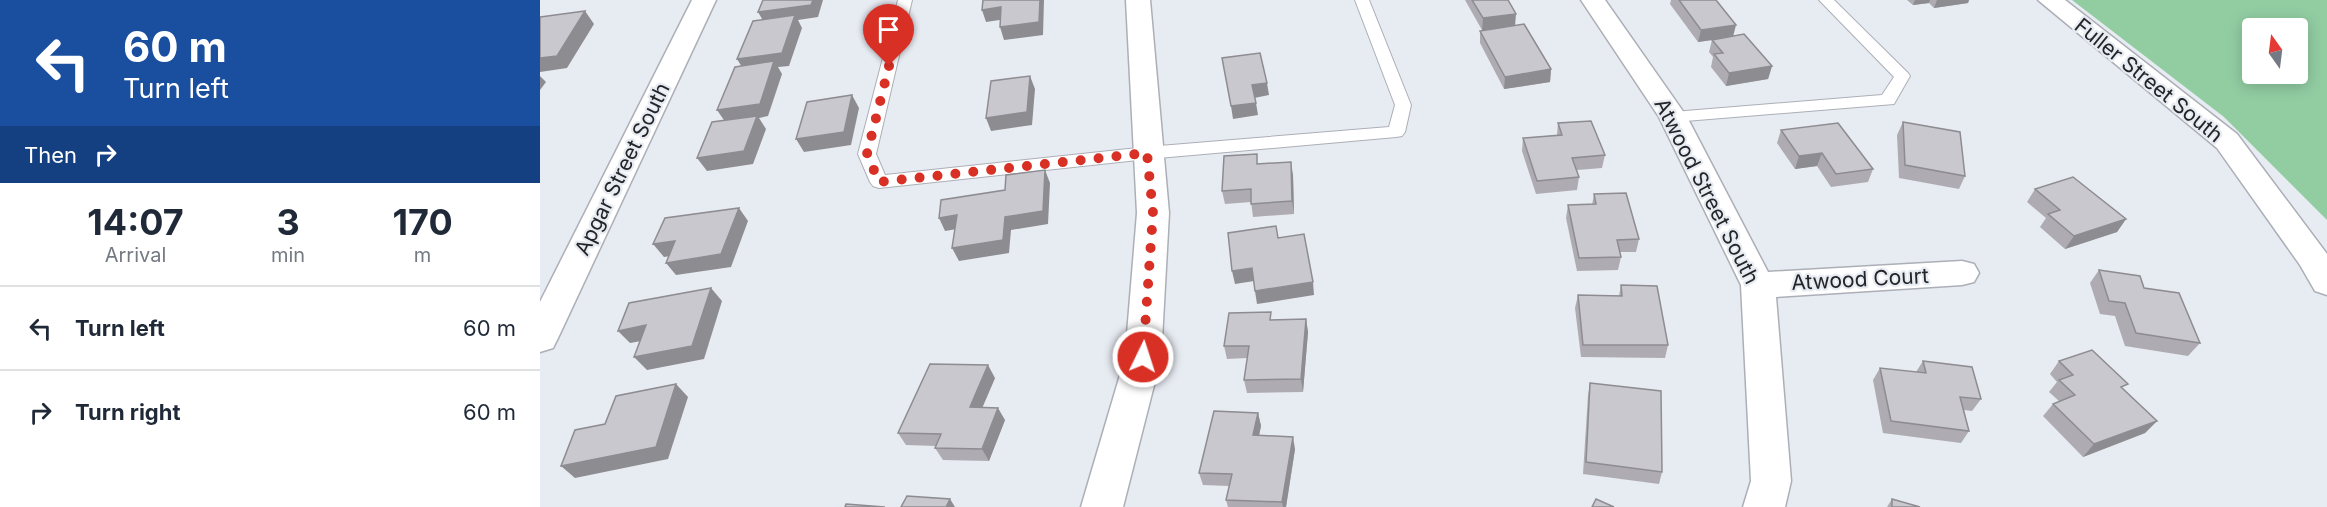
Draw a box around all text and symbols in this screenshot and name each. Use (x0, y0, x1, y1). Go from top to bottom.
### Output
pin (863, 4, 914, 66)
icon: arrive (872, 13, 905, 46)
street label: Fuller Street South (2070, 13, 2228, 147)
north arrow (2242, 18, 2308, 84)
map controls (2242, 18, 2308, 84)
text: 60 m (123, 21, 227, 72)
icon: left (24, 24, 102, 102)
text: Turn left (123, 72, 229, 105)
street label: Apgar Street South (569, 79, 675, 259)
street label: Atwood Street South (1649, 94, 1765, 288)
icon: right (89, 138, 122, 171)
text: Then (24, 142, 77, 168)
text: 14:07 (87, 200, 184, 244)
text: 3 (276, 200, 300, 244)
text: 170 (392, 200, 453, 244)
text: Arrival (105, 243, 166, 267)
text: min (271, 243, 305, 267)
text: m (414, 243, 431, 267)
street label: Atwood Court (1791, 263, 1929, 295)
icon: left (24, 312, 57, 345)
text: Turn left (75, 315, 165, 341)
text: 60 m (463, 315, 516, 341)
position arrow (1111, 325, 1175, 389)
icon: right (24, 396, 57, 429)
text: Turn right (75, 399, 181, 425)
text: 60 m (463, 399, 516, 425)

